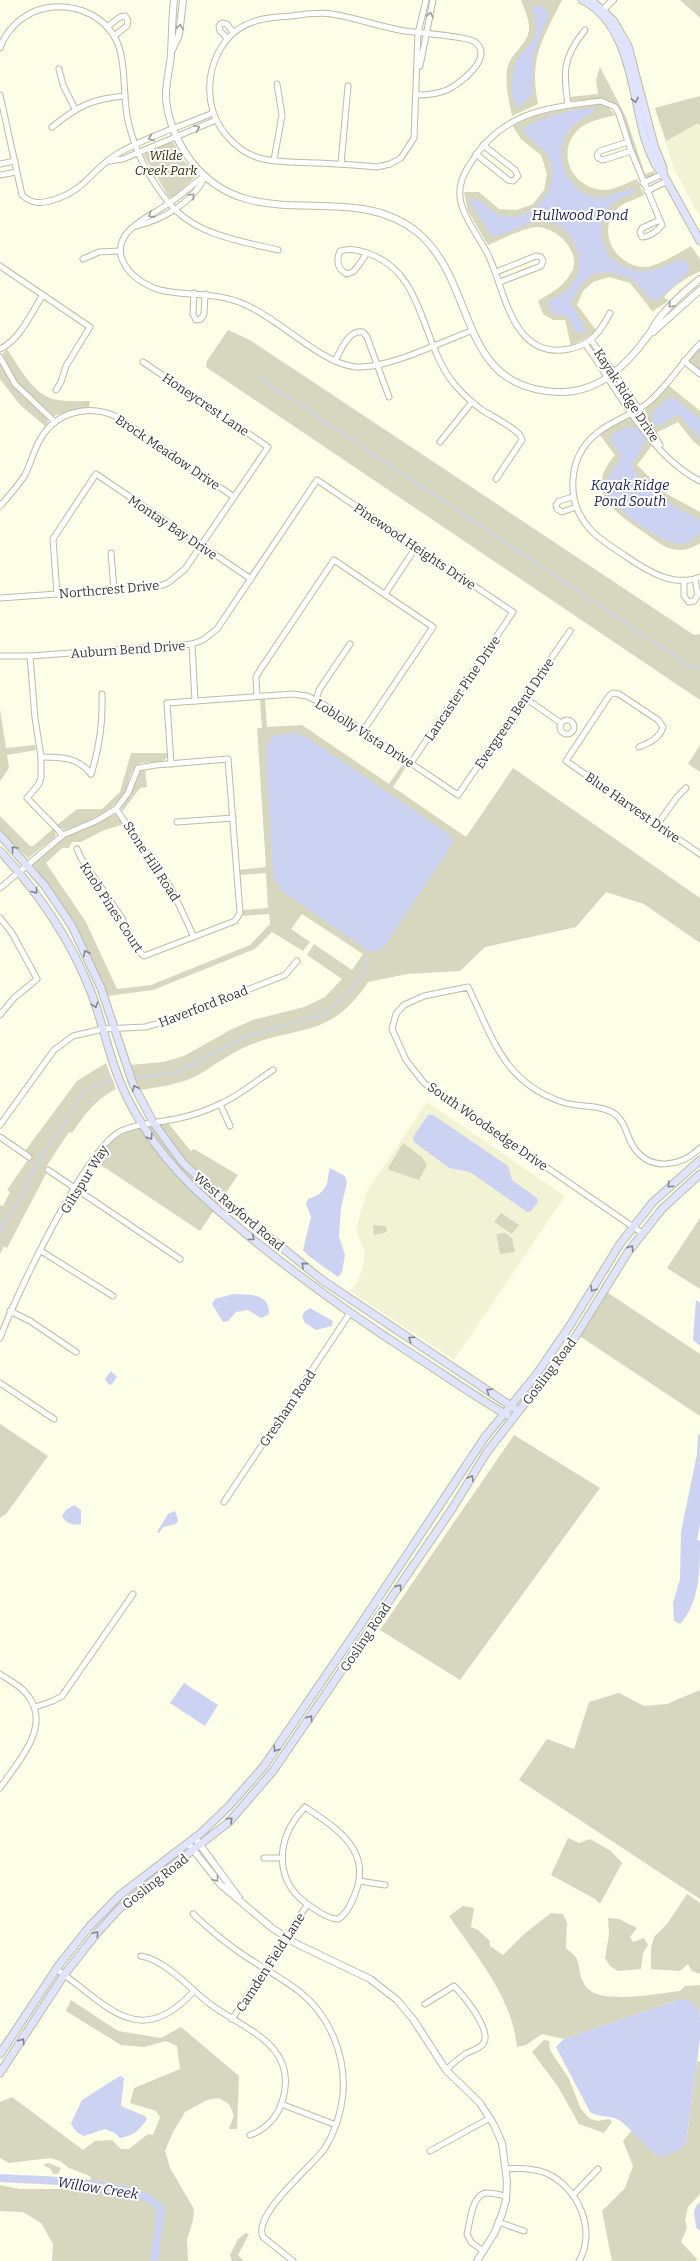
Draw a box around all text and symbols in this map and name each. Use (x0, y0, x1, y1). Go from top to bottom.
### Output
one-way arrow (426, 12, 434, 18)
one-way arrow (175, 24, 184, 30)
one-way arrow (630, 97, 639, 103)
one-way arrow (194, 125, 201, 133)
one-way arrow (148, 134, 155, 142)
park label: Wilde Creek Park (135, 148, 198, 178)
one-way arrow (187, 193, 195, 201)
water label: Hullwood Pond (532, 207, 628, 224)
one-way arrow (148, 210, 155, 217)
one-way arrow (668, 300, 676, 308)
street label: Kayak Ridge Drive (591, 346, 662, 445)
street label: Honeycrest Lane (160, 370, 252, 439)
street label: Brock Meadow Drive (113, 412, 223, 493)
water label: Kayak Ridge Pond South (591, 477, 669, 510)
street label: Montay Bay Drive (125, 492, 220, 563)
street label: Pinewood Heights Drive (351, 500, 478, 593)
street label: Northcrest Drive (58, 578, 160, 601)
street label: Lancaster Pine Drive (422, 633, 503, 744)
street label: Auburn Bend Drive (70, 638, 186, 661)
street label: Evergreen Bend Drive (472, 655, 557, 772)
street label: Loblolly Vista Drive (312, 696, 417, 771)
street label: Blue Harvest Drive (583, 769, 683, 846)
street label: Stone Hill Road (120, 818, 183, 904)
one-way arrow (12, 847, 19, 854)
street label: Knob Pines Court (77, 859, 146, 955)
one-way arrow (30, 886, 37, 893)
one-way arrow (83, 949, 91, 957)
street label: Haverford Road (156, 982, 250, 1030)
one-way arrow (90, 1002, 99, 1009)
street label: South Woodsedge Drive (425, 1079, 551, 1174)
one-way arrow (132, 1084, 140, 1092)
one-way arrow (145, 1133, 153, 1140)
street label: Giltspur Way (57, 1142, 112, 1216)
street label: West Rayford Road (191, 1169, 287, 1254)
one-way arrow (667, 1180, 675, 1188)
one-way arrow (247, 1234, 254, 1241)
one-way arrow (626, 1246, 633, 1253)
one-way arrow (302, 1263, 309, 1270)
one-way arrow (590, 1285, 597, 1292)
street label: Gosling Road (519, 1335, 579, 1408)
one-way arrow (408, 1336, 415, 1344)
street label: Gresham Road (256, 1367, 319, 1449)
one-way arrow (486, 1388, 493, 1396)
one-way arrow (467, 1475, 474, 1482)
one-way arrow (394, 1584, 401, 1591)
street label: Gosling Road (337, 1600, 394, 1674)
one-way arrow (306, 1715, 313, 1722)
one-way arrow (273, 1745, 281, 1752)
one-way arrow (225, 1817, 233, 1825)
street label: Gosling Road (119, 1851, 191, 1912)
one-way arrow (211, 1874, 218, 1881)
street label: Camden Field Lane (233, 1910, 308, 2015)
one-way arrow (92, 1932, 99, 1939)
one-way arrow (17, 2038, 25, 2045)
water label: Willow Creek (56, 2174, 140, 2203)

